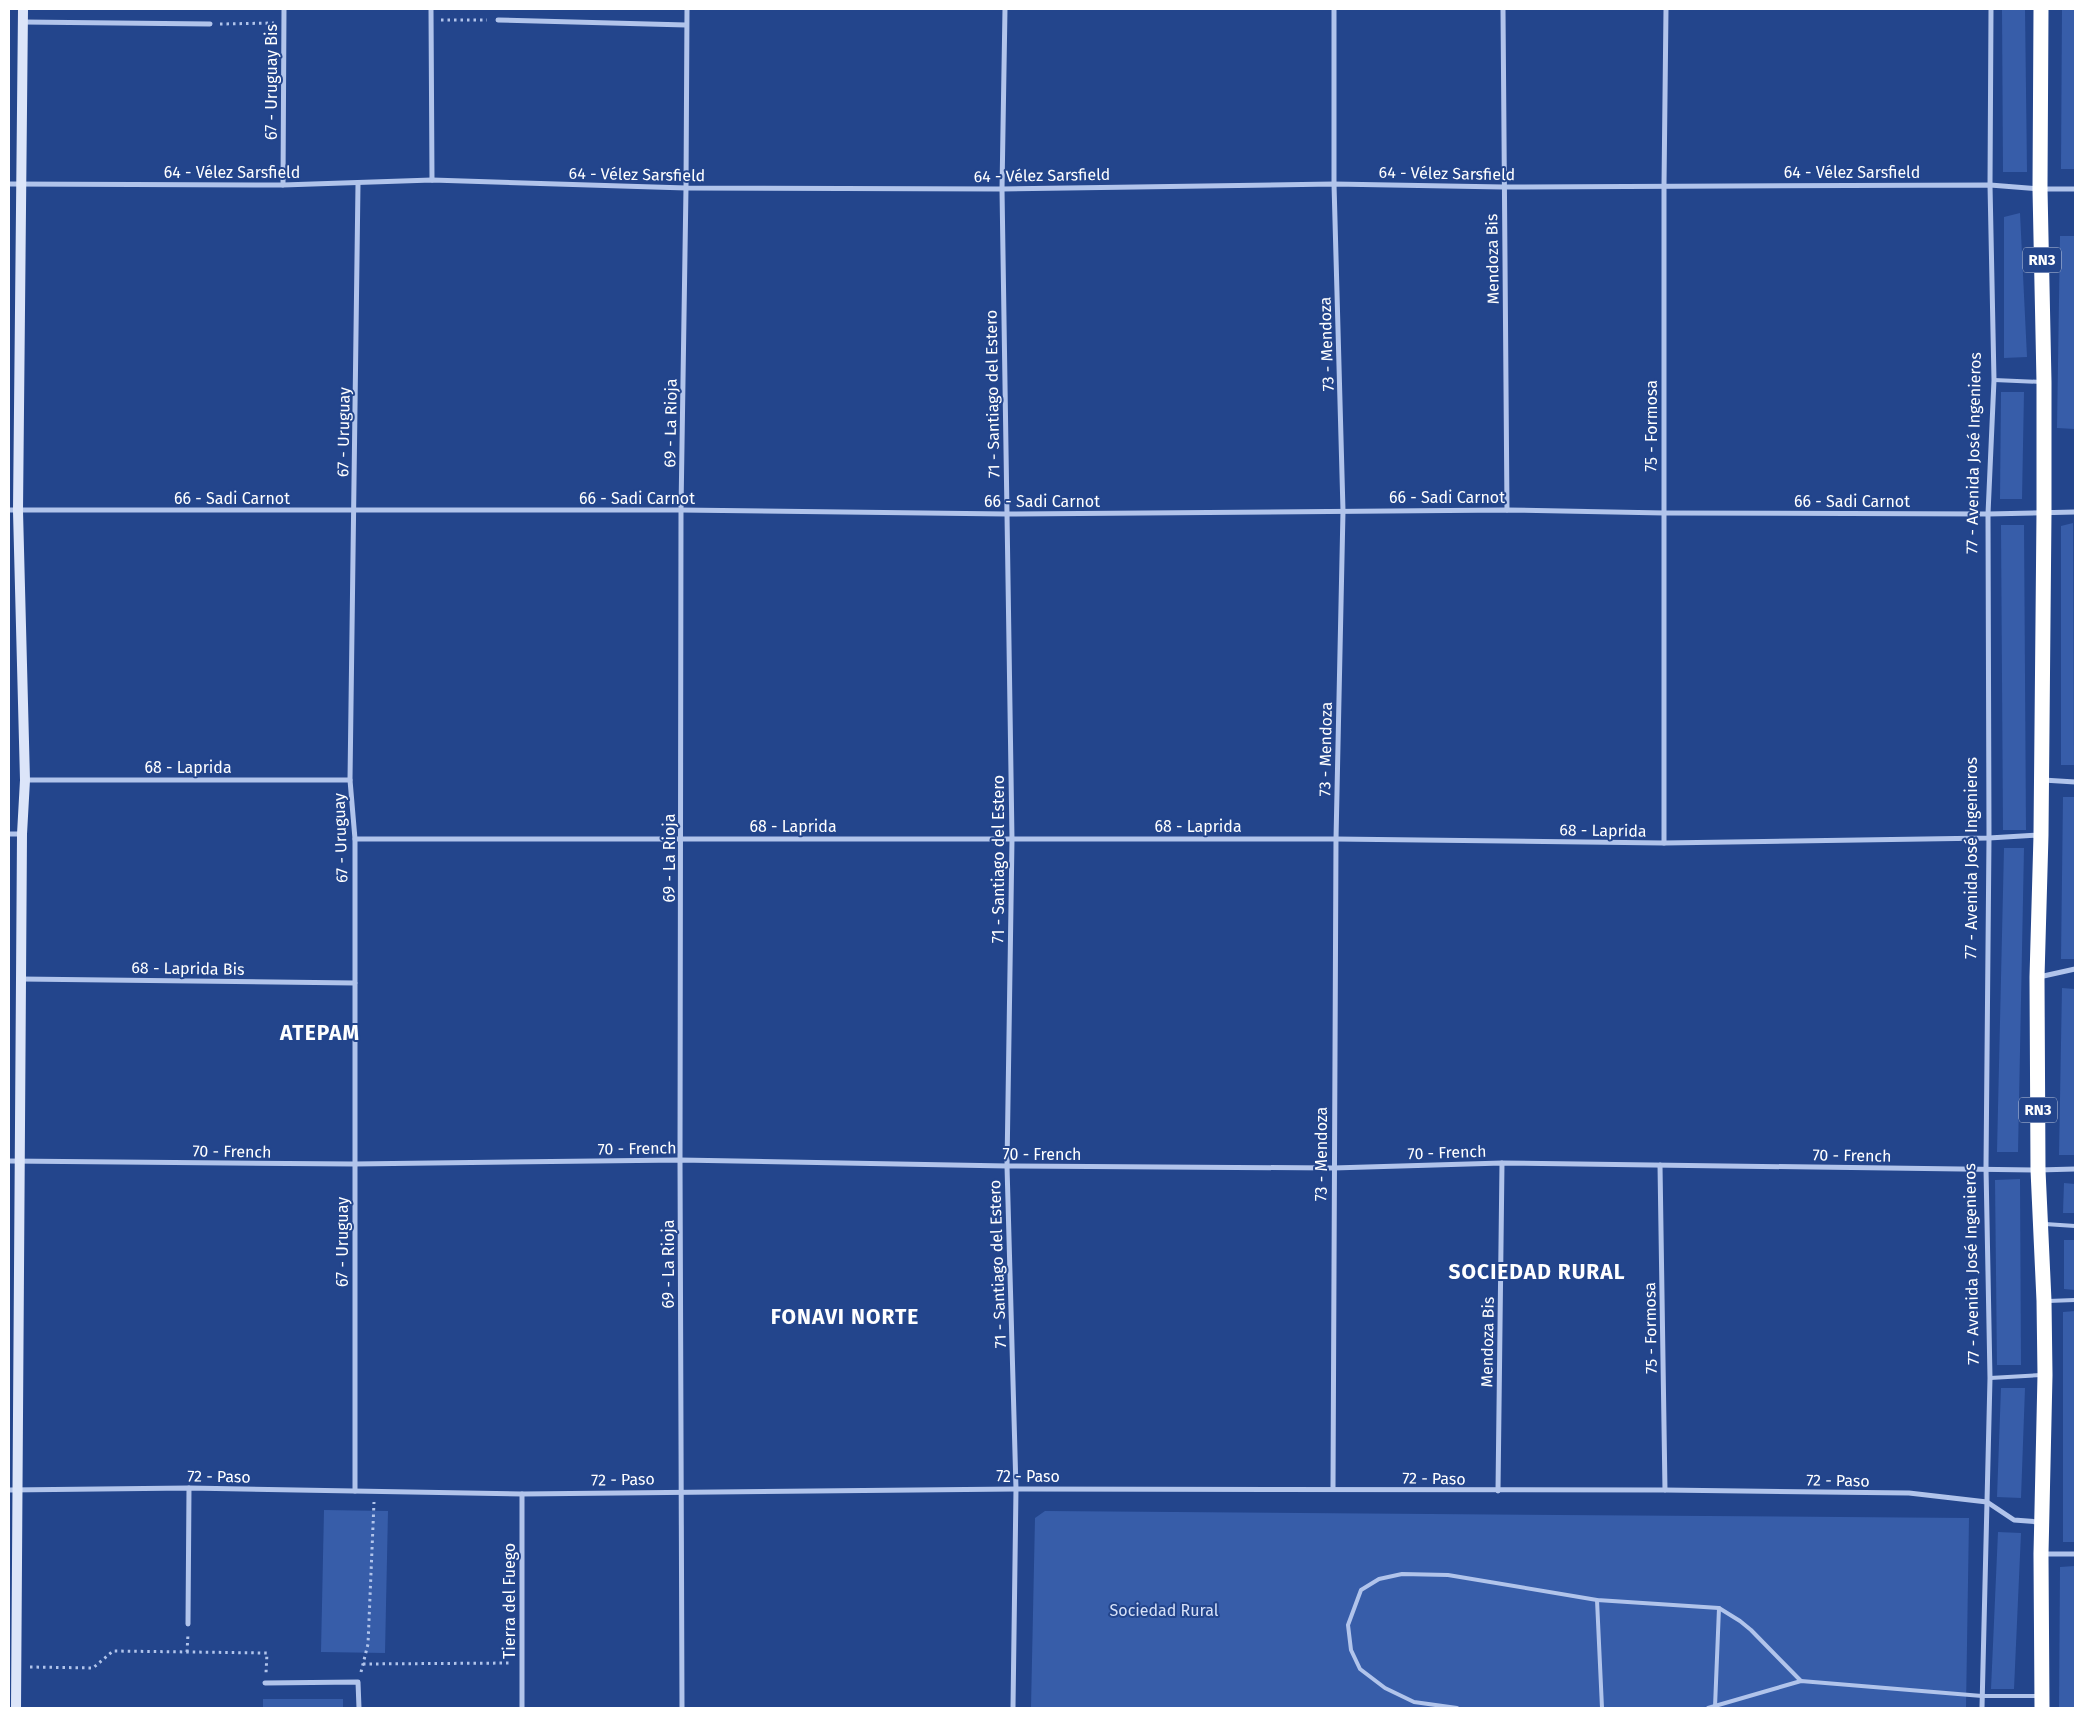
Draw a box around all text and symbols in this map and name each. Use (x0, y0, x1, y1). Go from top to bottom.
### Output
street label: 67 - Uruguay Bis (262, 24, 281, 140)
street label: 64 - Vélez Sarsfield (164, 163, 300, 182)
street label: 64 - Vélez Sarsfield (1379, 163, 1515, 184)
street label: 64 - Vélez Sarsfield (1784, 163, 1920, 182)
street label: 64 - Vélez Sarsfield (569, 164, 705, 185)
street label: 64 - Vélez Sarsfield (974, 165, 1110, 186)
street label: Mendoza Bis (1482, 213, 1503, 305)
road number: RN3 (2023, 248, 2061, 272)
street label: 73 - Mendoza (1315, 296, 1338, 392)
street label: 71 - Santiago del Estero (982, 310, 1003, 478)
street label: 77 - Avenida José Ingenieros (1962, 352, 1985, 554)
street label: 69 - La Rioja (660, 378, 681, 468)
street label: 75 - Formosa (1642, 380, 1661, 472)
street label: 67 - Uruguay (333, 387, 354, 477)
street label: 66 - Sadi Carnot (1389, 488, 1505, 507)
street label: 66 - Sadi Carnot (174, 489, 290, 508)
street label: 66 - Sadi Carnot (579, 489, 695, 508)
street label: 66 - Sadi Carnot (984, 492, 1100, 511)
street label: 66 - Sadi Carnot (1794, 492, 1910, 511)
street label: 73 - Mendoza (1315, 702, 1336, 796)
street label: 77 - Avenida José Ingenieros (1962, 757, 1981, 959)
street label: 68 - Laprida (144, 758, 232, 777)
street label: 71 - Santiago del Estero (989, 775, 1008, 943)
street label: 67 - Uruguay (329, 793, 352, 883)
street label: 69 - La Rioja (660, 813, 679, 903)
street label: 68 - Laprida (749, 817, 837, 836)
street label: 68 - Laprida (1154, 817, 1242, 836)
street label: 68 - Laprida (1559, 820, 1647, 841)
street label: 68 - Laprida Bis (131, 958, 245, 979)
district label: ATEPAM (279, 1020, 360, 1046)
road number: RN3 (2019, 1098, 2057, 1122)
street label: 73 - Mendoza (1312, 1107, 1331, 1201)
street label: 70 - French (597, 1138, 677, 1159)
street label: 70 - French (192, 1141, 272, 1162)
street label: 70 - French (1407, 1142, 1487, 1163)
street label: 70 - French (1003, 1145, 1081, 1164)
street label: 70 - French (1812, 1145, 1892, 1166)
street label: 77 - Avenida José Ingenieros (1960, 1163, 1983, 1365)
street label: 71 - Santiago del Estero (985, 1179, 1010, 1348)
street label: 67 - Uruguay (333, 1197, 352, 1287)
street label: 69 - La Rioja (659, 1219, 678, 1309)
district label: SOCIEDAD RURAL (1449, 1259, 1625, 1285)
street label: 75 - Formosa (1640, 1282, 1661, 1374)
street label: Mendoza Bis (1477, 1296, 1498, 1388)
district label: FONAVI NORTE (771, 1304, 919, 1330)
street label: 72 - Paso (187, 1466, 251, 1487)
street label: 72 - Paso (996, 1467, 1060, 1486)
street label: 72 - Paso (1402, 1468, 1466, 1489)
street label: 72 - Paso (591, 1469, 655, 1490)
street label: 72 - Paso (1806, 1470, 1870, 1491)
street label: Tierra del Fuego (500, 1543, 519, 1659)
park label: Sociedad Rural (1110, 1601, 1219, 1620)

